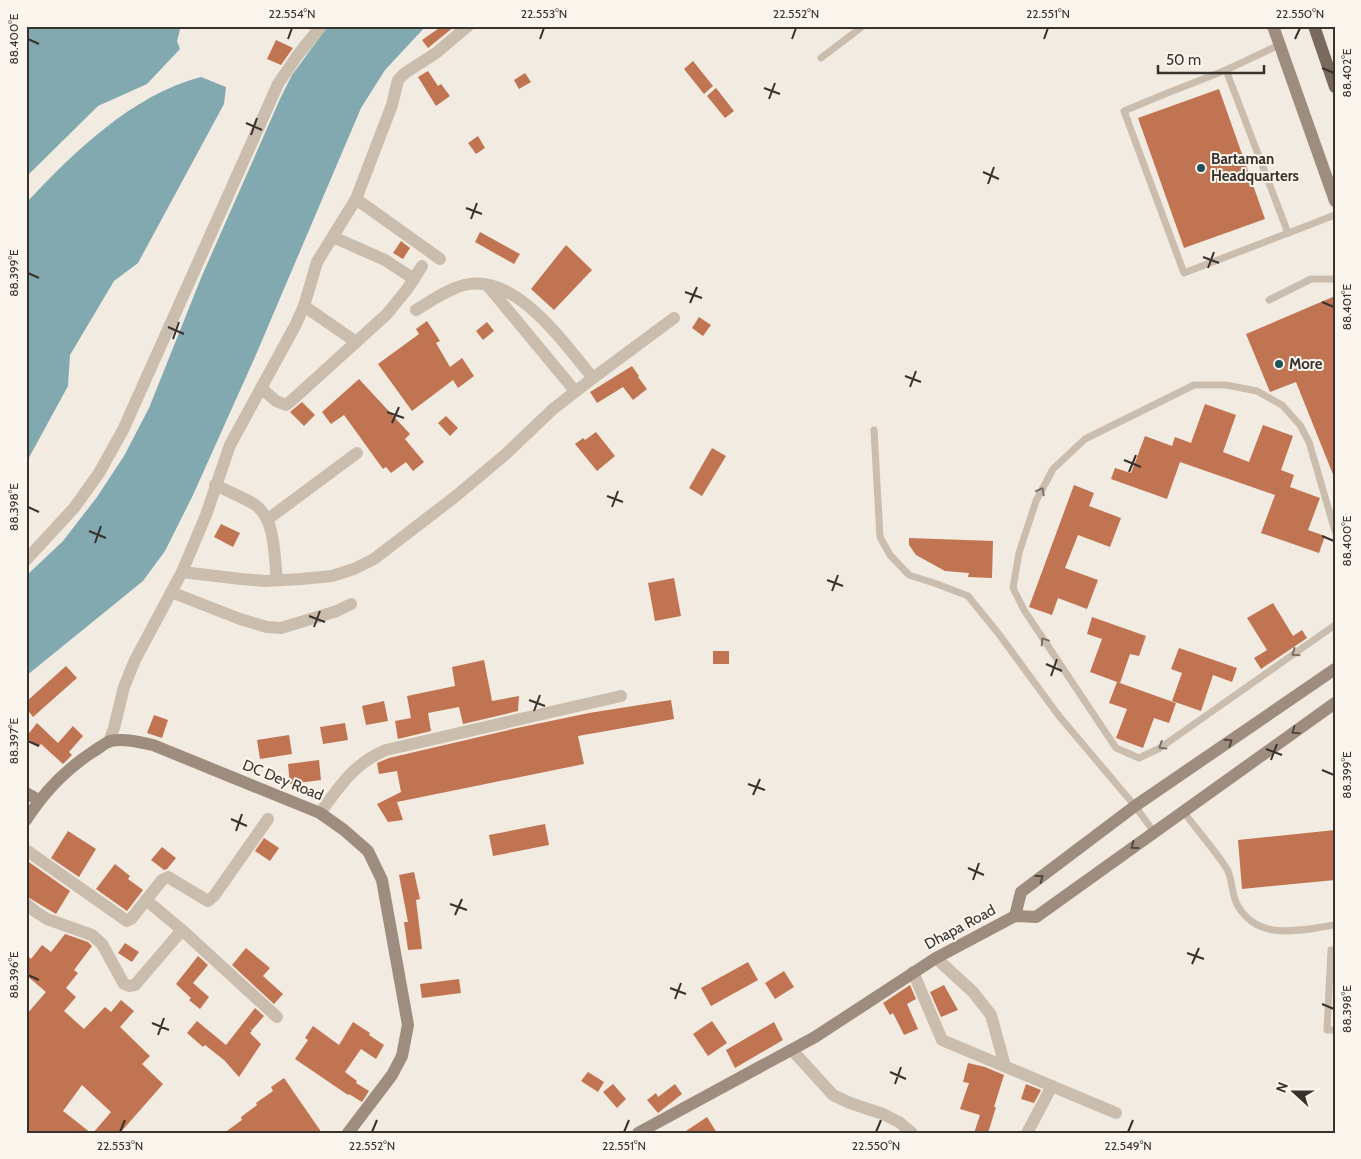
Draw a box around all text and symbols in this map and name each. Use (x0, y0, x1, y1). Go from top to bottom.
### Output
text: 22.554°N (269, 6, 315, 21)
text: 22.553°N (521, 6, 567, 21)
text: 22.552°N (773, 6, 819, 21)
text: 22.551°N (1026, 6, 1070, 21)
text: 22.550°N (1276, 6, 1324, 21)
text: 88.400°E (6, 13, 21, 64)
scale bar (1158, 42, 1265, 74)
text: 88.402°E (1339, 48, 1354, 97)
text: 50 m (1166, 51, 1201, 69)
place label: Bartaman Headquarters (1211, 150, 1299, 185)
marker: Bartaman Headquarters (1195, 162, 1207, 174)
text: 88.399°E (6, 249, 21, 297)
text: 88.401°E (1339, 283, 1354, 330)
place label: More (1289, 355, 1323, 373)
marker: More (1273, 358, 1285, 370)
text: 88.398°E (6, 483, 21, 531)
one-way arrow (1035, 487, 1045, 496)
text: 88.400°E (1339, 515, 1354, 566)
one-way arrow (1041, 637, 1050, 646)
one-way arrow (1291, 647, 1301, 656)
text: 88.397°E (6, 717, 21, 764)
one-way arrow (1291, 725, 1301, 734)
one-way arrow (1223, 739, 1233, 748)
one-way arrow (1158, 740, 1167, 750)
text: 88.399°E (1339, 751, 1354, 799)
street label: DC Dey Road (240, 756, 326, 804)
one-way arrow (1130, 840, 1140, 849)
one-way arrow (1034, 875, 1043, 883)
street label: Dhapa Road (922, 901, 998, 953)
text: 88.396°E (6, 951, 21, 999)
text: 88.398°E (1339, 985, 1354, 1033)
north arrow (1268, 1066, 1318, 1116)
text: N (1272, 1079, 1292, 1095)
text: 22.553°N (97, 1138, 143, 1153)
text: 22.552°N (349, 1138, 395, 1153)
text: 22.551°N (602, 1138, 646, 1153)
text: 22.550°N (852, 1138, 900, 1153)
text: 22.549°N (1104, 1138, 1152, 1153)

